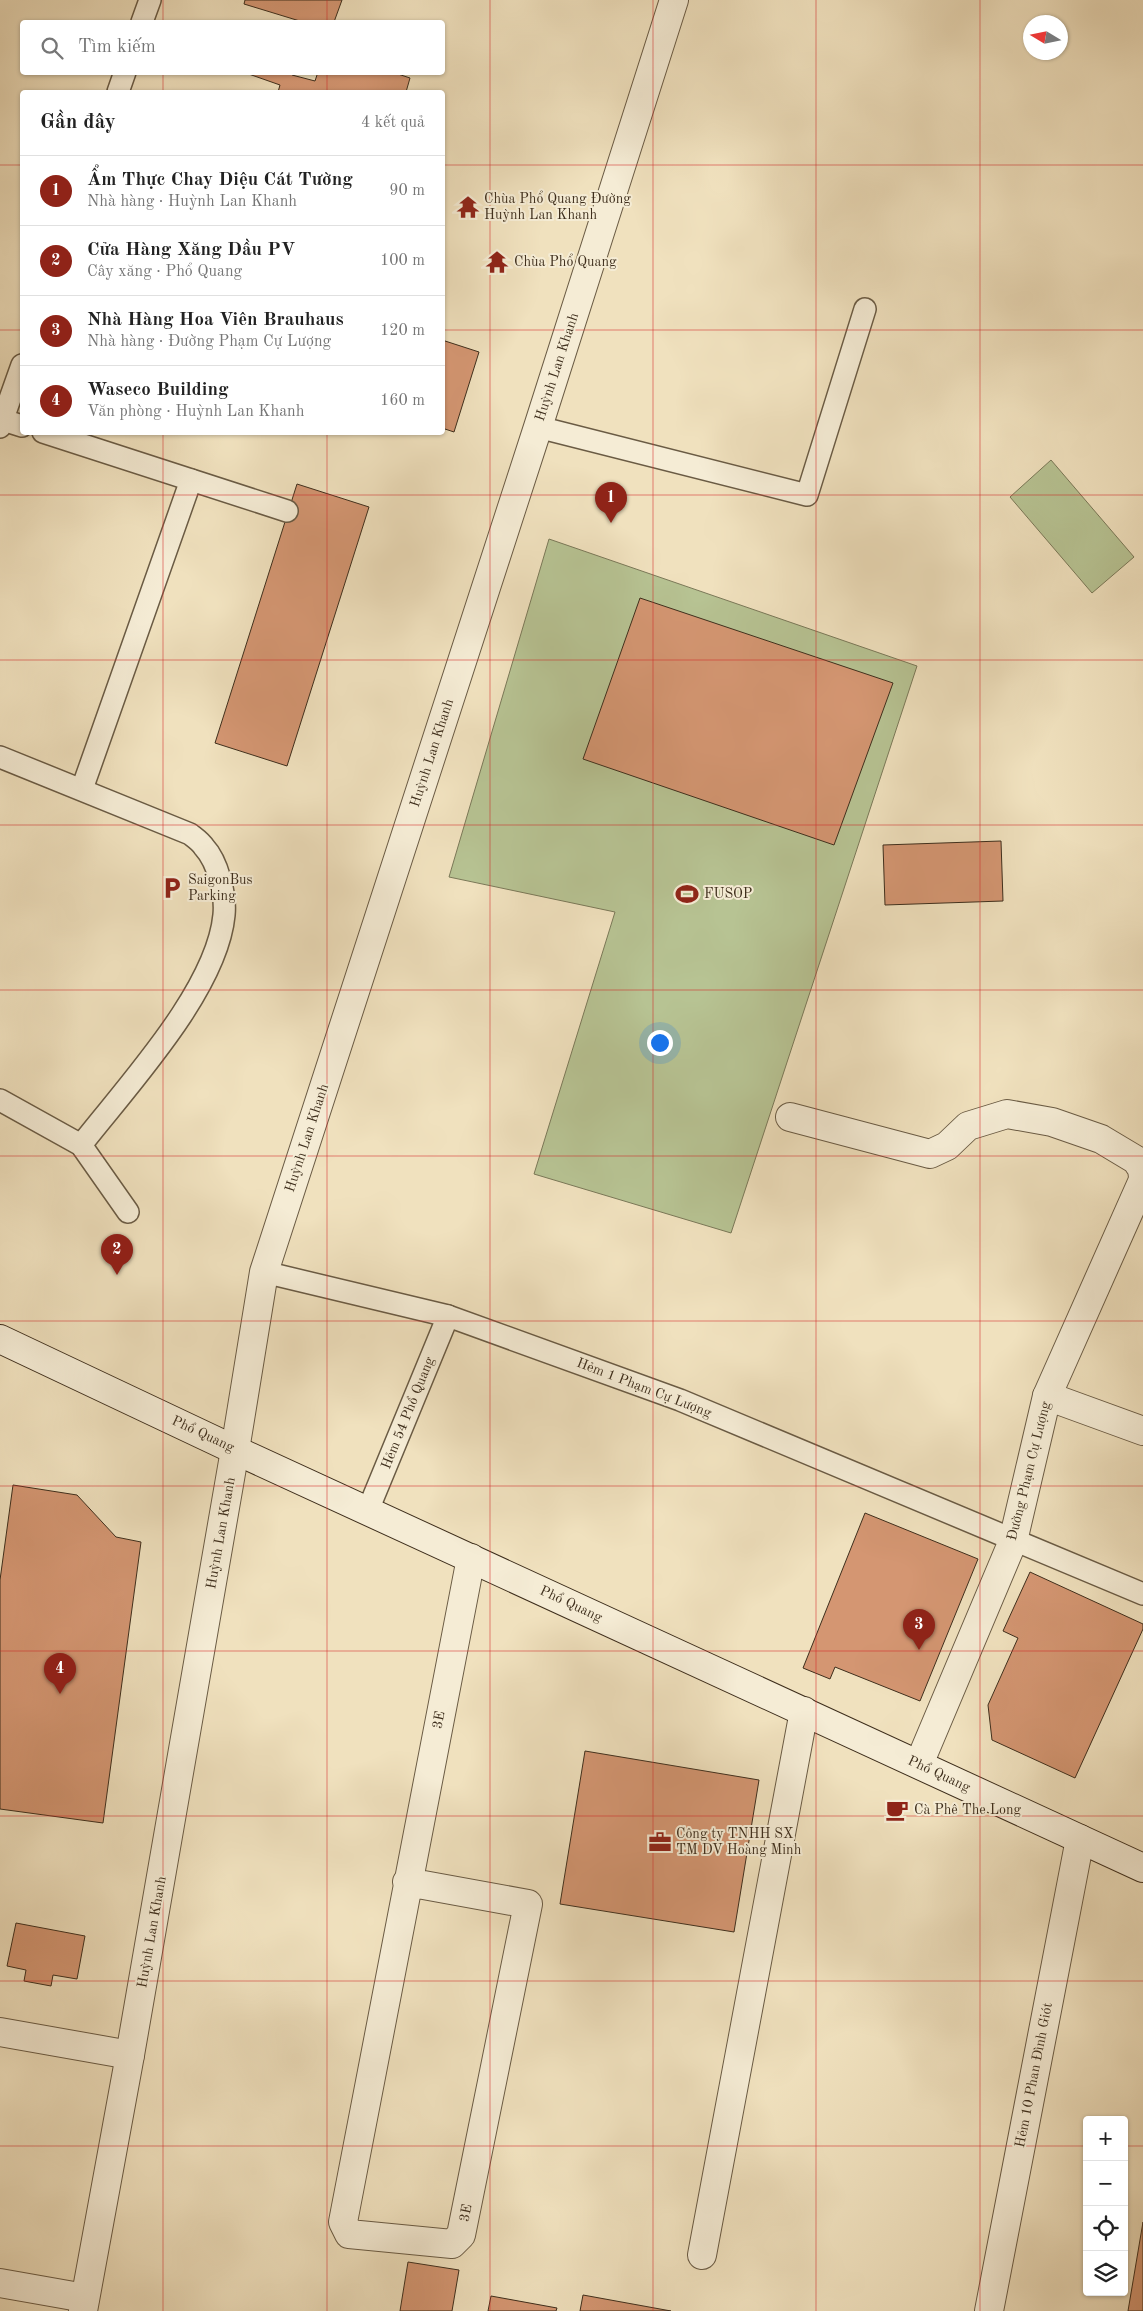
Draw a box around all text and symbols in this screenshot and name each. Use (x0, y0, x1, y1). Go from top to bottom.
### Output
north arrow (1023, 15, 1068, 60)
search box (20, 20, 445, 75)
icon: search (38, 34, 66, 62)
text: Tìm kiếm (78, 38, 156, 57)
text: Gần đây (40, 112, 116, 133)
text: 4 kết quả (361, 115, 425, 131)
text: Ẩm Thực Chay Diệu Cát Tường (87, 171, 353, 190)
text: 1 (51, 183, 61, 199)
text: 90 m (389, 183, 425, 199)
place label: Chùa Phổ Quang Đường Huỳnh Lan Khanh (484, 190, 631, 222)
text: Nhà hàng · Huỳnh Lan Khanh (87, 194, 297, 210)
temple icon: Chùa Phổ Quang Đường Huỳnh Lan Khanh (455, 194, 481, 220)
text: Cửa Hàng Xăng Dầu PV (87, 241, 295, 260)
temple icon: Chùa Phổ Quang (484, 249, 510, 275)
text: 2 (51, 253, 61, 269)
text: 100 m (380, 253, 425, 269)
place label: Chùa Phổ Quang (514, 253, 617, 269)
text: Cây xăng · Phổ Quang (87, 264, 242, 280)
text: Nhà Hàng Hoa Viên Brauhaus (87, 311, 344, 330)
street label: Huỳnh Lan Khanh (533, 311, 581, 423)
text: 3 (51, 323, 61, 339)
text: 120 m (380, 323, 425, 339)
text: Nhà hàng · Đường Phạm Cự Lượng (87, 334, 331, 350)
text: Waseco Building (87, 381, 229, 400)
text: 4 (51, 393, 61, 409)
text: 160 m (380, 393, 425, 409)
text: Văn phòng · Huỳnh Lan Khanh (87, 404, 304, 420)
pin: 1 (595, 482, 627, 523)
street label: Huỳnh Lan Khanh (408, 697, 456, 809)
place label: SaigonBus Parking (188, 873, 253, 903)
parking icon: SaigonBus Parking (159, 875, 185, 901)
sports icon: FUSOP (674, 881, 700, 907)
place label: FUSOP (704, 887, 752, 901)
your location (647, 1030, 673, 1056)
street label: Huỳnh Lan Khanh (283, 1082, 331, 1194)
pin: 2 (101, 1234, 133, 1275)
street label: Hẻm 54 Phổ Quang (377, 1354, 437, 1471)
street label: Hẻm 1 Phạm Cự Lượng (575, 1356, 714, 1420)
street label: Đường Phạm Cự Lượng (1005, 1400, 1053, 1542)
street label: Phổ Quang (170, 1412, 238, 1455)
street label: Huỳnh Lan Khanh (204, 1476, 238, 1590)
street label: Phổ Quang (538, 1582, 606, 1625)
pin: 3 (903, 1609, 935, 1650)
pin: 4 (44, 1653, 76, 1694)
street label: 3E (430, 1710, 448, 1730)
street label: Phổ Quang (906, 1752, 974, 1795)
cafe icon: Cà Phê The Long (884, 1797, 910, 1823)
place label: Cà Phê The Long (914, 1803, 1022, 1817)
place label: Công ty TNHH SX TM DV Hoàng Minh (676, 1827, 802, 1857)
office icon: Công ty TNHH SX TM DV Hoàng Minh (647, 1829, 673, 1855)
street label: Huỳnh Lan Khanh (135, 1875, 169, 1989)
street label: Hẻm 10 Phan Đình Giót (1013, 2001, 1055, 2149)
map controls (1083, 2116, 1128, 2296)
button: + (1083, 2116, 1128, 2161)
button: − (1083, 2161, 1128, 2206)
street label: 3E (457, 2203, 475, 2223)
button: locate (1083, 2206, 1128, 2251)
button: layers (1083, 2251, 1128, 2296)

